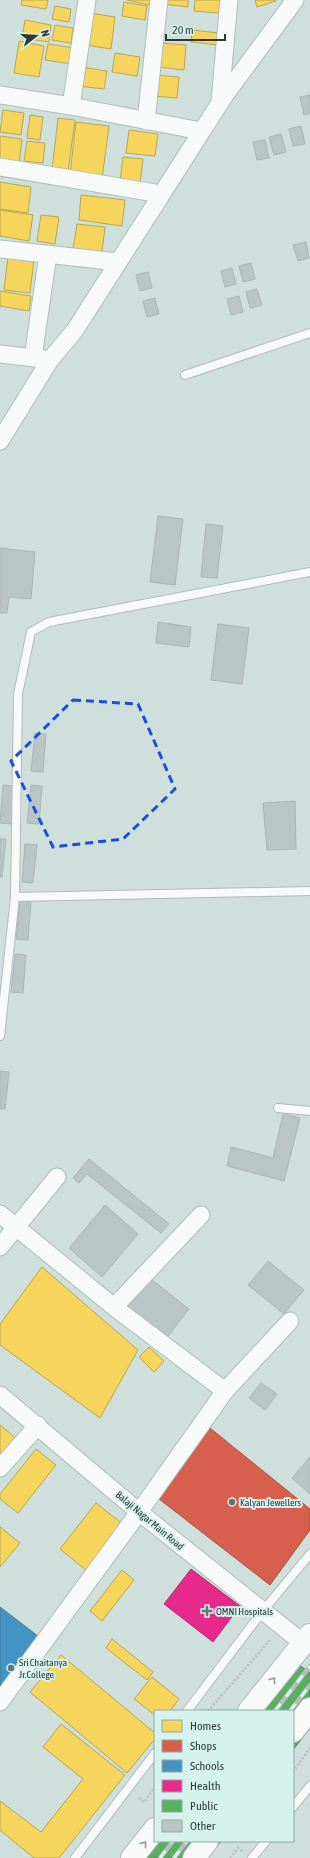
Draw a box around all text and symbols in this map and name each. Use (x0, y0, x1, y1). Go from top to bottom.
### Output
north arrow (16, 16, 56, 56)
scale bar (166, 16, 225, 42)
text: 20 m (172, 23, 194, 37)
text: N (39, 28, 52, 38)
street label: Balaji Nagar Main Road (113, 1489, 186, 1552)
marker: Kalyan Jewellers (227, 1497, 237, 1507)
place label: Kalyan Jewellers (240, 1497, 302, 1508)
marker: OMNI Hospitals (201, 1605, 213, 1617)
place label: OMNI Hospitals (216, 1606, 274, 1617)
place label: Sri Chaitanya Jr.College (19, 1657, 68, 1680)
marker: Sri Chaitanya Jr.College (6, 1663, 16, 1673)
one-way arrow (268, 1678, 275, 1685)
legend (154, 1710, 294, 1842)
text: Homes (190, 1719, 221, 1733)
text: Shops (190, 1739, 216, 1753)
text: Schools (190, 1759, 224, 1773)
text: Health (190, 1779, 220, 1793)
text: Public (190, 1799, 218, 1813)
text: Other (190, 1819, 216, 1833)
one-way arrow (139, 1841, 146, 1848)

